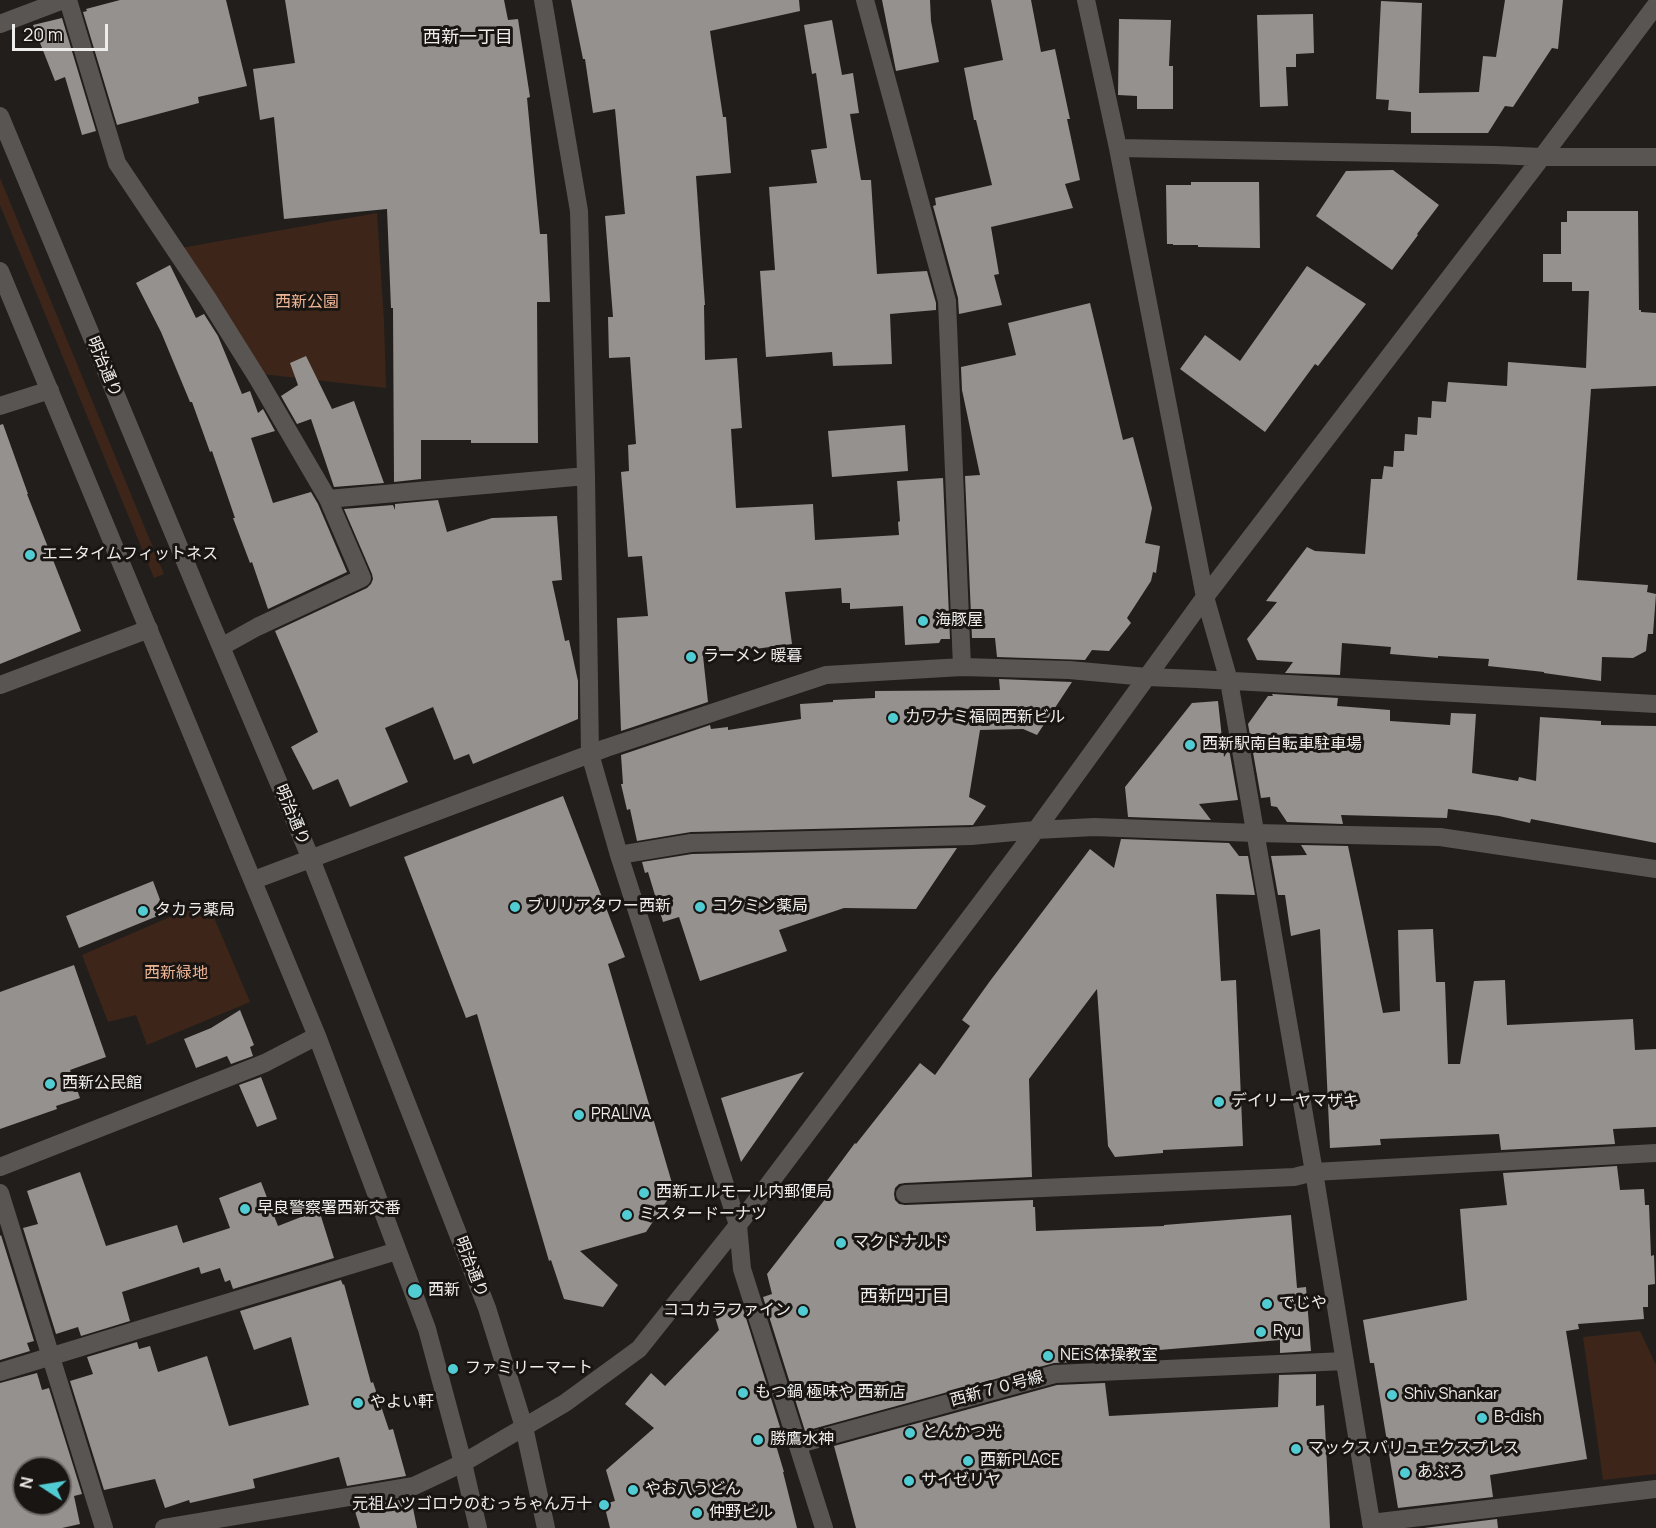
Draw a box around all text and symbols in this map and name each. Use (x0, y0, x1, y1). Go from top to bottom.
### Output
scale bar (15, 12, 111, 50)
text: 20 m (23, 22, 63, 46)
district label: 西新一丁目 (423, 27, 513, 49)
park label: 西新公園 (275, 293, 339, 313)
street label: 明治通り (83, 334, 125, 400)
place label: エニタイムフィットネス (42, 545, 218, 565)
marker: エニタイムフィットネス (23, 548, 37, 562)
place label: 海豚屋 (935, 611, 983, 631)
marker: 海豚屋 (916, 614, 930, 628)
place label: ラーメン 暖暮 (703, 647, 802, 667)
marker: ラーメン 暖暮 (684, 650, 698, 664)
place label: カワナミ福岡西新ビル (905, 708, 1065, 728)
marker: カワナミ福岡西新ビル (886, 711, 900, 725)
place label: 西新駅南自転車駐車場 (1202, 735, 1362, 755)
marker: 西新駅南自転車駐車場 (1183, 738, 1197, 752)
street label: 明治通り (271, 782, 313, 848)
place label: ブリリアタワー西新 (527, 897, 671, 917)
place label: コクミン薬局 (712, 897, 808, 917)
marker: ブリリアタワー西新 (508, 900, 522, 914)
marker: コクミン薬局 (693, 900, 707, 914)
place label: タカラ薬局 (155, 901, 235, 921)
marker: タカラ薬局 (136, 904, 150, 918)
park label: 西新緑地 (144, 964, 208, 984)
place label: 西新公民館 (62, 1074, 142, 1094)
marker: 西新公民館 (43, 1077, 57, 1091)
place label: デイリーヤマザキ (1231, 1092, 1359, 1112)
marker: デイリーヤマザキ (1212, 1095, 1226, 1109)
place label: PRALIVA (591, 1105, 651, 1125)
marker: PRALIVA (572, 1108, 586, 1122)
place label: 西新エルモール内郵便局 (656, 1183, 832, 1203)
marker: 西新エルモール内郵便局 (637, 1186, 651, 1200)
place label: 早良警察署西新交番 (257, 1199, 401, 1219)
marker: 早良警察署西新交番 (238, 1202, 252, 1216)
place label: ミスタードーナツ (639, 1205, 767, 1225)
marker: ミスタードーナツ (620, 1208, 634, 1222)
place label: マクドナルド (853, 1233, 949, 1253)
street label: 明治通り (451, 1234, 491, 1300)
marker: マクドナルド (834, 1236, 848, 1250)
place label: 西新 (428, 1281, 460, 1301)
marker: 西新 (406, 1282, 424, 1300)
district label: 西新四丁目 (860, 1286, 950, 1308)
place label: でじや (1279, 1294, 1327, 1314)
marker: でじや (1260, 1297, 1274, 1311)
place label: ココカラファイン (663, 1301, 791, 1321)
marker: ココカラファイン (796, 1304, 810, 1318)
place label: Ryu (1273, 1322, 1301, 1342)
marker: Ryu (1254, 1325, 1268, 1339)
place label: NEiS体操教室 (1060, 1346, 1158, 1366)
marker: NEiS体操教室 (1041, 1349, 1055, 1363)
place label: ファミリーマート (465, 1359, 593, 1379)
marker: ファミリーマート (446, 1362, 460, 1376)
street label: 西新７０号線 (948, 1367, 1046, 1411)
place label: もつ鍋 極味や 西新店 (755, 1383, 905, 1403)
place label: Shiv Shankar (1404, 1385, 1499, 1405)
marker: もつ鍋 極味や 西新店 (736, 1386, 750, 1400)
marker: Shiv Shankar (1385, 1388, 1399, 1402)
place label: やよい軒 (370, 1393, 434, 1413)
marker: やよい軒 (351, 1396, 365, 1410)
place label: B-dish (1494, 1408, 1542, 1428)
marker: B-dish (1475, 1411, 1489, 1425)
place label: とんかつ光 (922, 1423, 1002, 1443)
marker: とんかつ光 (903, 1426, 917, 1440)
place label: 勝鷹水神 (770, 1430, 834, 1450)
marker: 勝鷹水神 (751, 1433, 765, 1447)
place label: マックスバリュ エクスプレス (1308, 1439, 1519, 1459)
marker: マックスバリュ エクスプレス (1289, 1442, 1303, 1456)
place label: 西新PLACE (980, 1451, 1060, 1471)
marker: 西新PLACE (961, 1454, 975, 1468)
north arrow (12, 1456, 72, 1516)
place label: あぷろ (1417, 1463, 1465, 1483)
marker: あぷろ (1398, 1466, 1412, 1480)
place label: サイゼリヤ (921, 1471, 1001, 1491)
marker: サイゼリヤ (902, 1474, 916, 1488)
text: N (14, 1475, 38, 1491)
place label: やお八うどん (645, 1480, 741, 1500)
marker: やお八うどん (626, 1483, 640, 1497)
place label: 元祖ムツゴロウのむっちゃん万十 (352, 1495, 592, 1515)
marker: 元祖ムツゴロウのむっちゃん万十 (597, 1498, 611, 1512)
place label: 仲野ビル (709, 1503, 773, 1523)
marker: 仲野ビル (690, 1506, 704, 1520)

